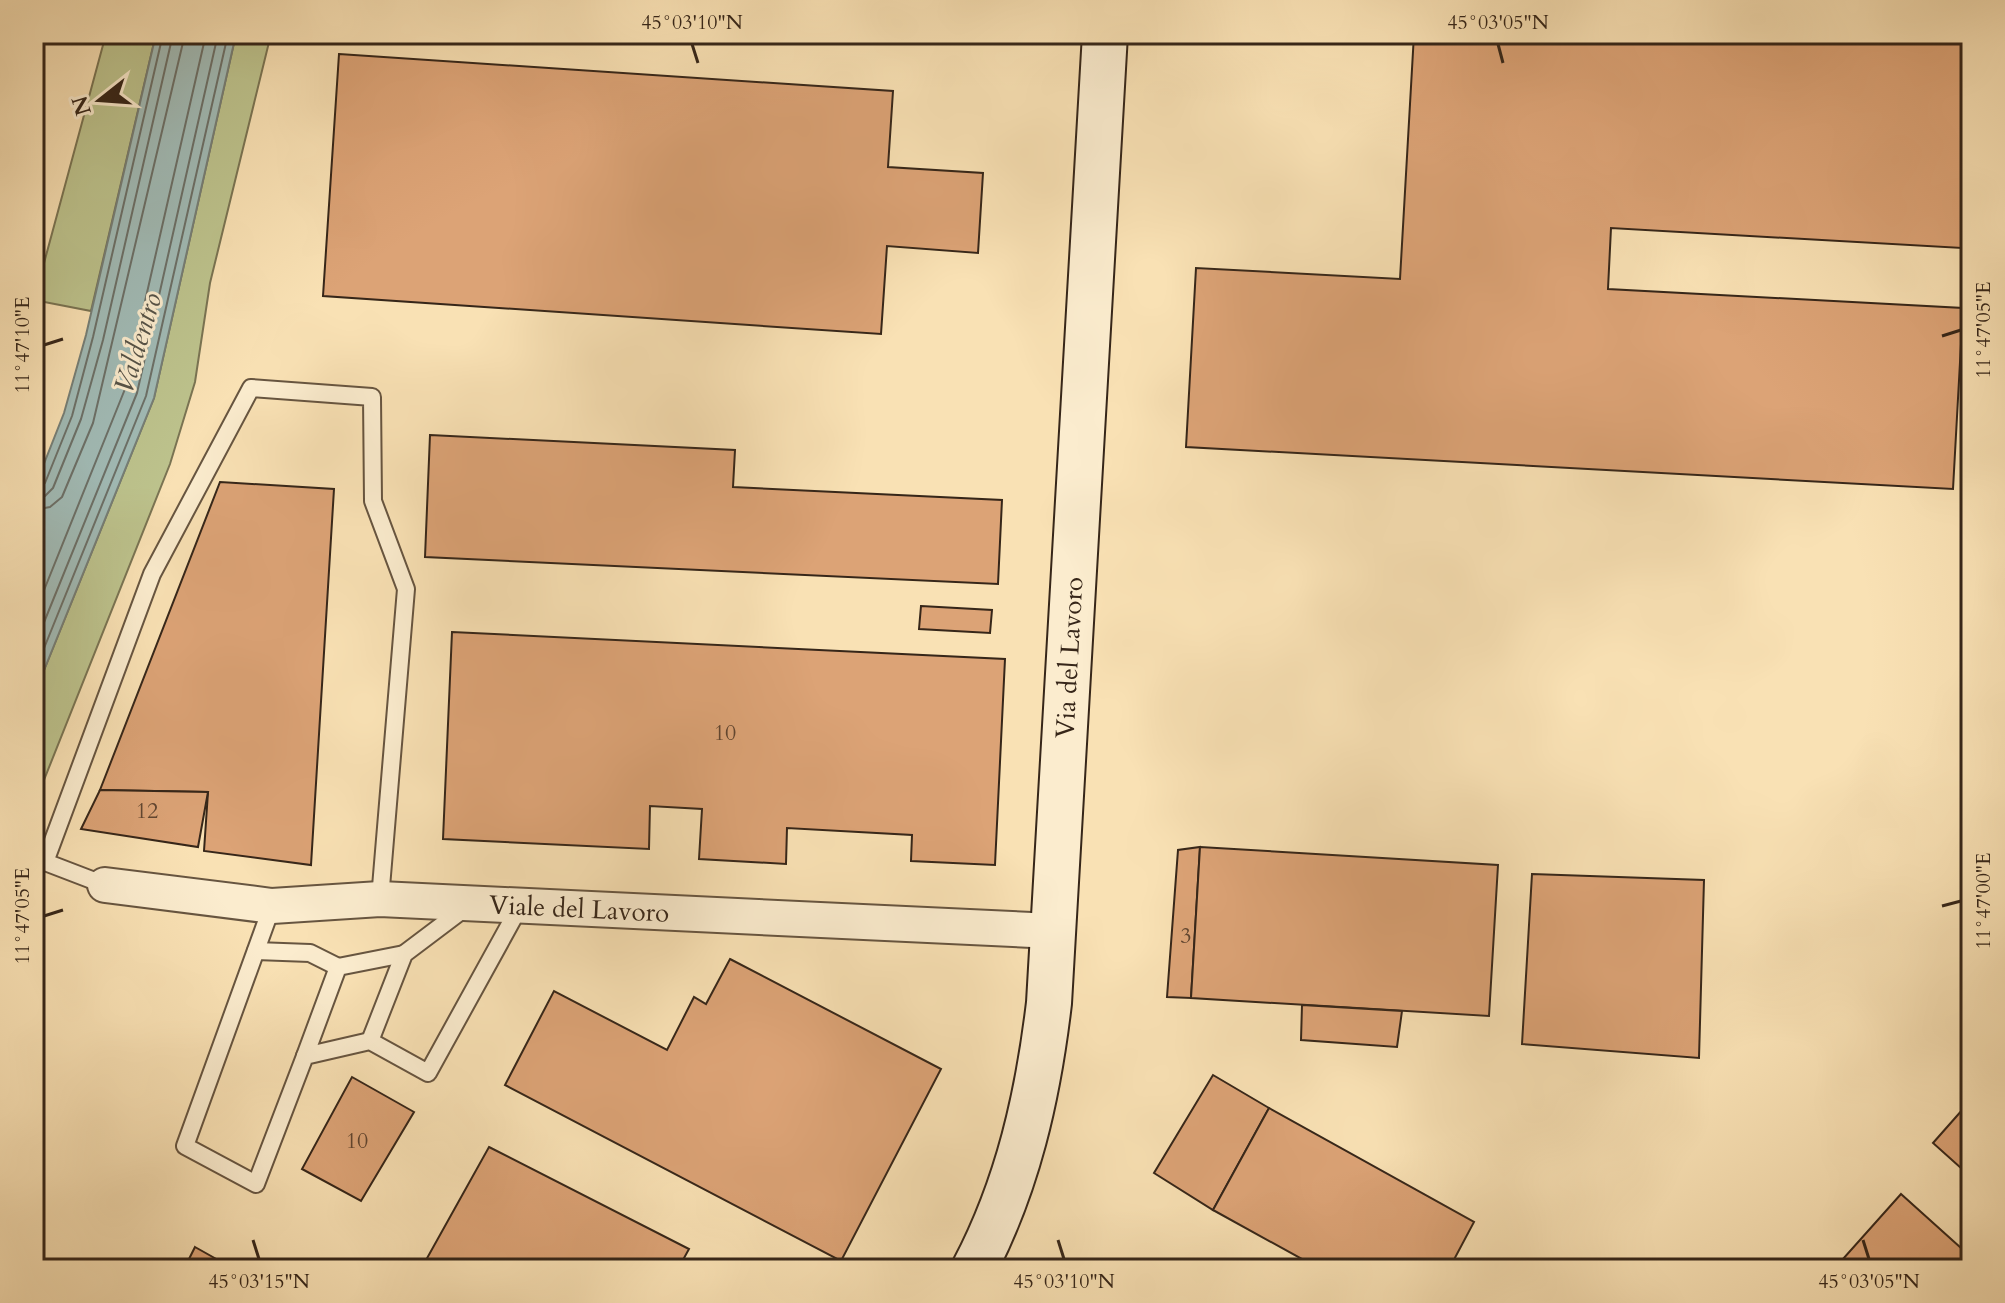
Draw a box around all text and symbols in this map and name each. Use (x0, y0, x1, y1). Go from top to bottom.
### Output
text: 45°03'10"N (641, 9, 743, 36)
text: 45°03'05"N (1447, 9, 1549, 36)
north arrow (60, 60, 140, 140)
text: N (65, 92, 99, 119)
text: 11°47'05"E (1970, 282, 1997, 378)
water label: Valdentro (105, 288, 171, 398)
text: 11°47'10"E (9, 297, 36, 393)
street label: Via del Lavoro (1047, 576, 1091, 739)
house number: 10 (714, 718, 736, 748)
house number: 12 (136, 796, 158, 826)
text: 11°47'00"E (1970, 853, 1997, 949)
text: 11°47'05"E (9, 868, 36, 964)
street label: Viale del Lavoro (488, 887, 670, 930)
house number: 3 (1180, 921, 1192, 951)
house number: 10 (346, 1126, 368, 1156)
text: 45°03'15"N (208, 1268, 310, 1295)
text: 45°03'10"N (1013, 1268, 1115, 1295)
text: 45°03'05"N (1818, 1268, 1920, 1295)

